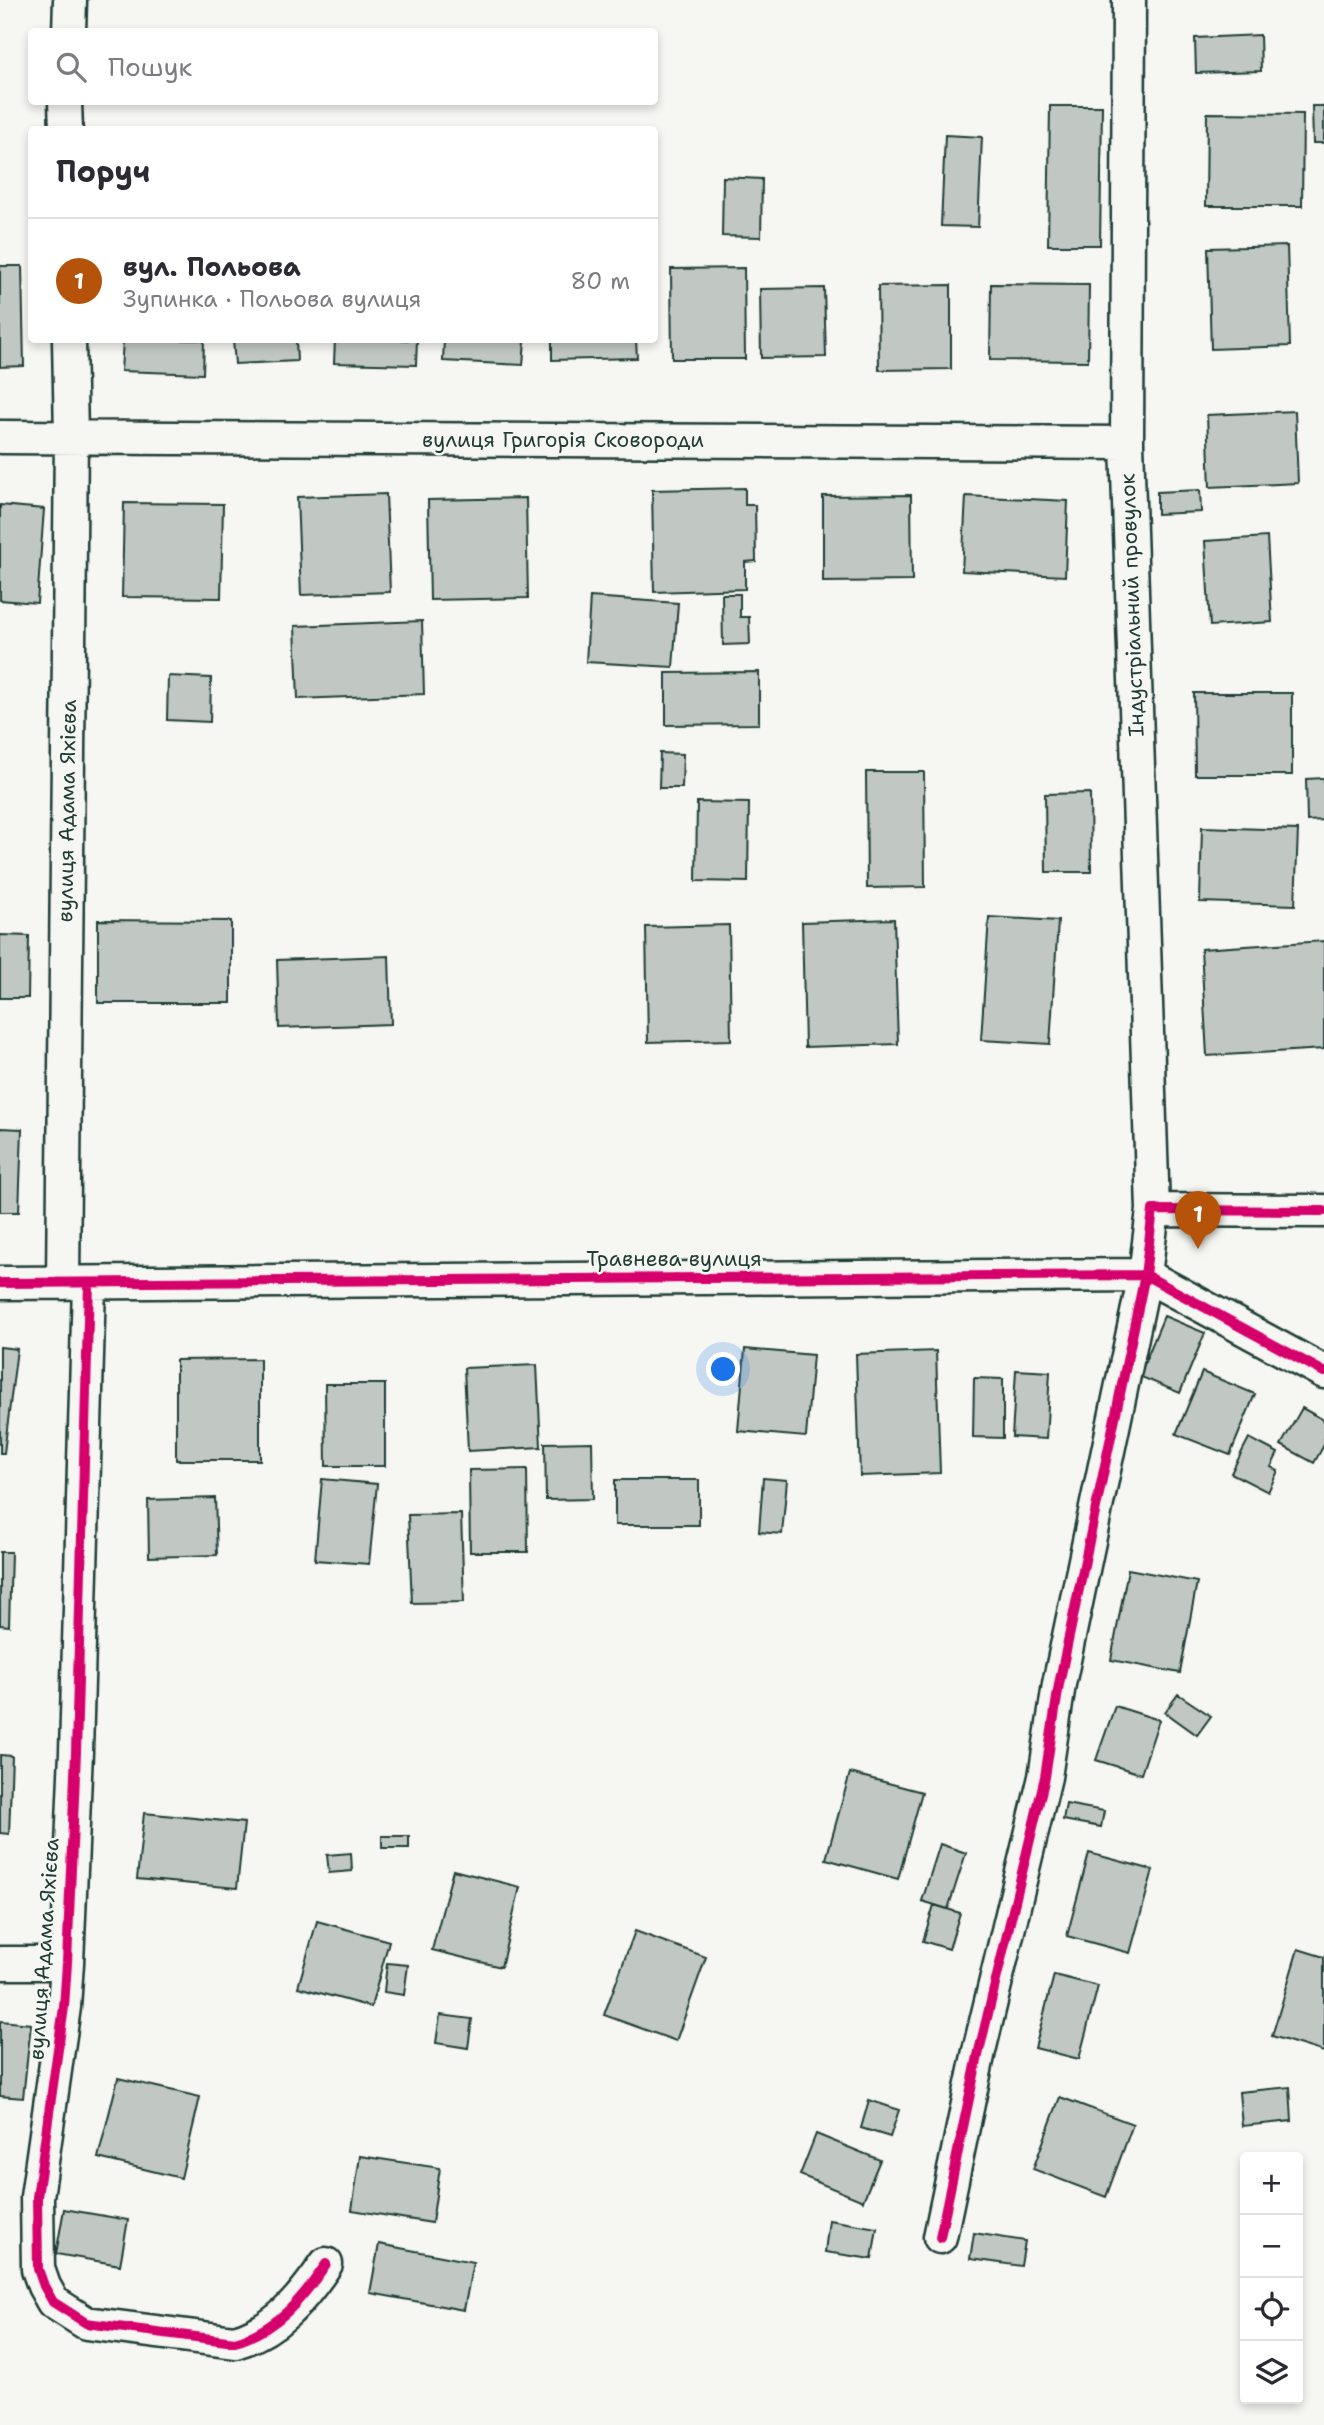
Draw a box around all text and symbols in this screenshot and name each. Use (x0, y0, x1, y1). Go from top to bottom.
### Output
search box (28, 28, 658, 105)
icon: search (52, 48, 90, 86)
text: Пошук (108, 49, 192, 84)
text: Поруч (56, 151, 150, 192)
text: вул. Польова (123, 249, 301, 284)
text: 1 (74, 266, 84, 296)
text: 80 m (571, 266, 630, 296)
text: Зупинка · Польова вулиця (123, 284, 421, 314)
street label: вулиця Григорія Сковороди (422, 426, 704, 454)
street label: Індустріальний провулок (1113, 473, 1151, 737)
street label: вулиця Адама Яхієва (51, 699, 83, 923)
pin: 1 (1175, 1191, 1221, 1249)
street label: Травнева вулиця (586, 1245, 762, 1273)
your location (706, 1352, 740, 1386)
street label: вулиця Адама Яхієва (22, 1837, 66, 2061)
map controls (1240, 2152, 1303, 2404)
button: + (1240, 2152, 1303, 2215)
button: − (1240, 2215, 1303, 2278)
button: locate (1240, 2278, 1303, 2341)
button: layers (1240, 2341, 1303, 2404)

